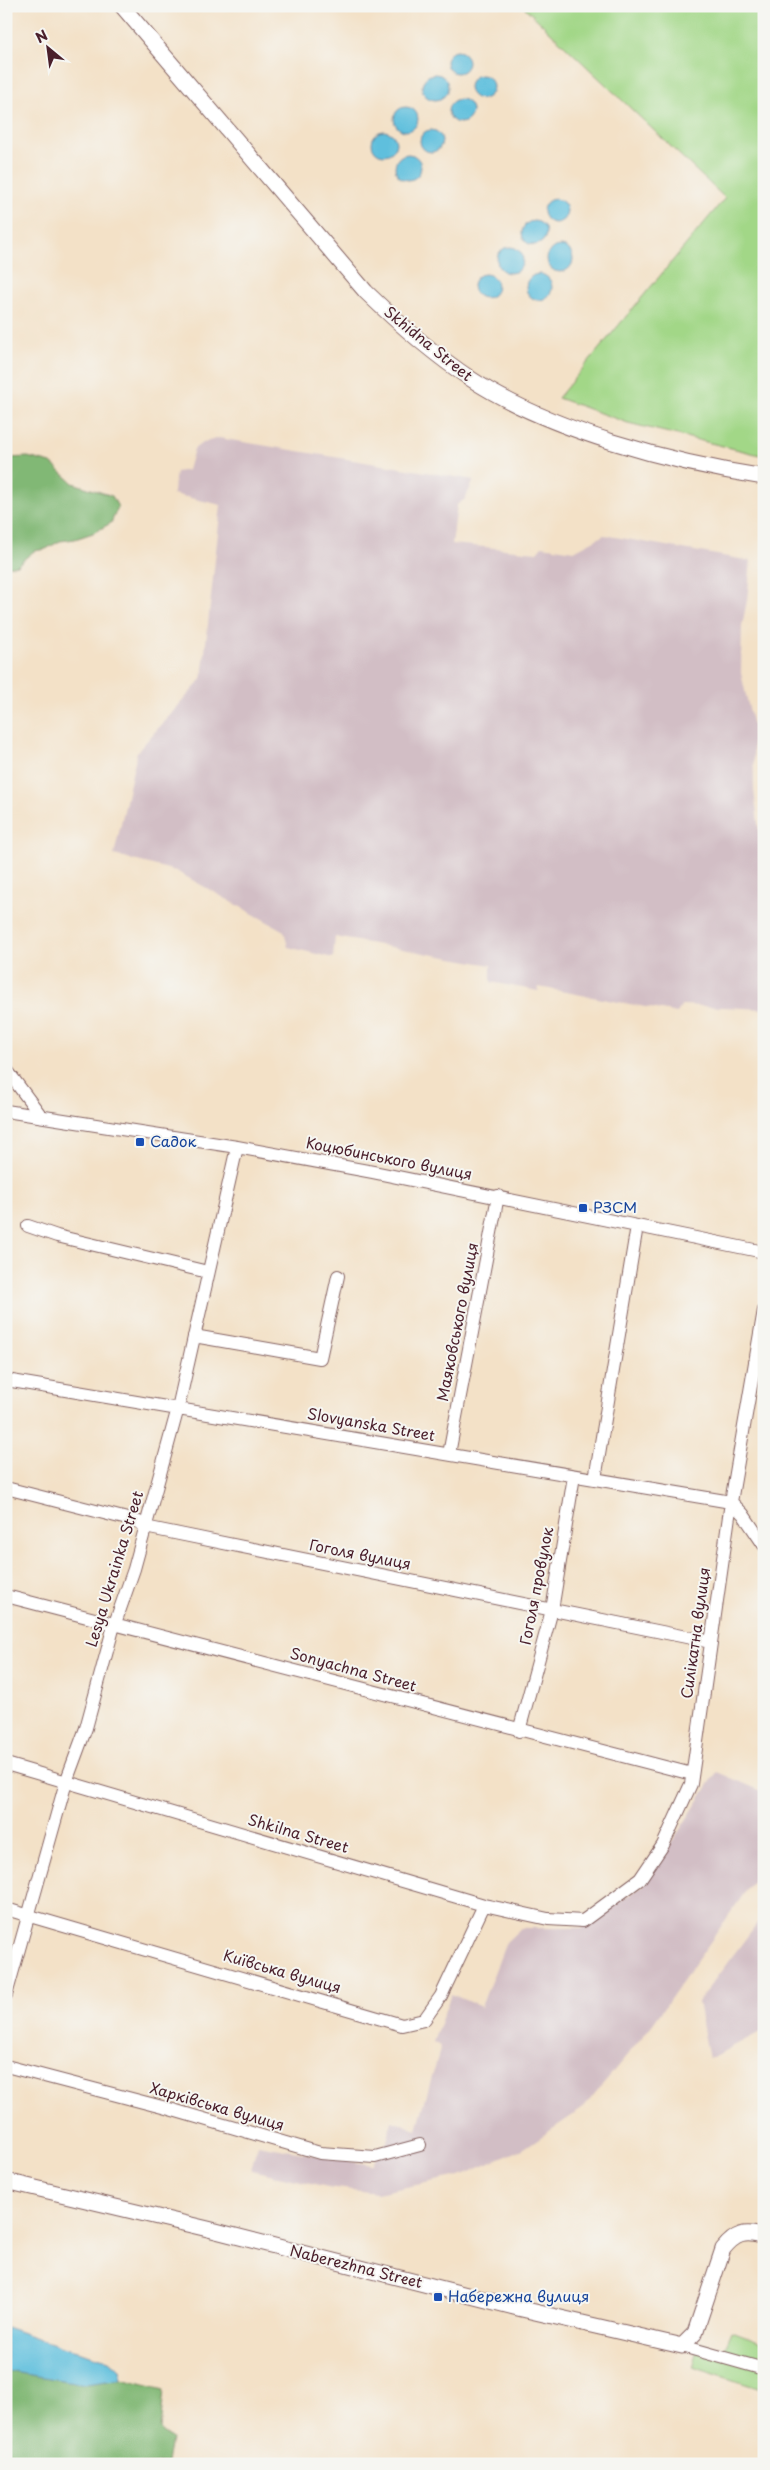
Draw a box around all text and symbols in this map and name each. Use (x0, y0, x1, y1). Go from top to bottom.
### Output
north arrow (22, 22, 72, 72)
text: N (32, 24, 51, 48)
street label: Skhidna Street (380, 300, 478, 386)
place label: Садок (150, 1129, 196, 1152)
street label: Коцюбинського вулиця (304, 1130, 474, 1185)
marker: Садок (134, 1136, 146, 1148)
place label: РЗСМ (593, 1195, 637, 1218)
marker: РЗСМ (577, 1202, 589, 1214)
street label: Маяковського вулиця (430, 1240, 483, 1403)
street label: Slovyanska Street (306, 1401, 437, 1446)
street label: Lesya Ukrainka Street (79, 1488, 148, 1650)
street label: Гоголя провулок (513, 1525, 558, 1647)
street label: Гоголя вулиця (307, 1532, 413, 1575)
street label: Силікатна вулиця (674, 1566, 715, 1700)
street label: Sonyachna Street (288, 1641, 419, 1697)
street label: Shkilna Street (245, 1807, 351, 1858)
street label: Київська вулиця (221, 1943, 344, 1998)
street label: Харківська вулиця (148, 2075, 287, 2136)
street label: Naberezhna Street (288, 2238, 425, 2293)
place label: Набережна вулиця (448, 2284, 589, 2307)
marker: Набережна вулиця (432, 2291, 444, 2303)

